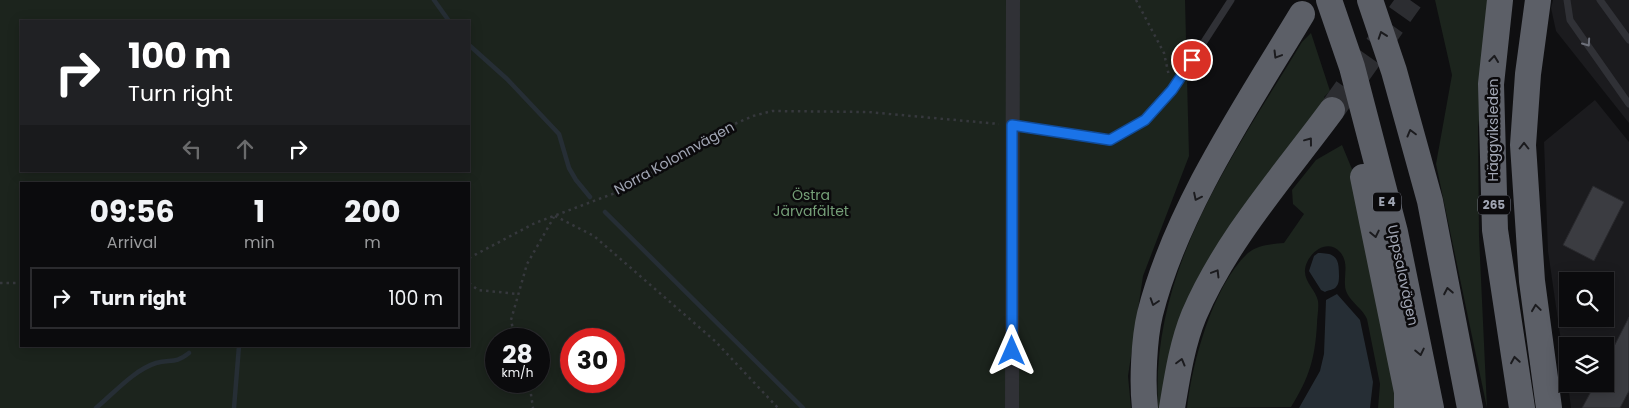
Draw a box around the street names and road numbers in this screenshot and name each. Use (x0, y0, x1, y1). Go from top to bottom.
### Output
street label: Häggviksleden (1483, 78, 1503, 182)
street label: Norra Kolonnvägen (610, 117, 738, 199)
road number: E 4 (1373, 192, 1401, 212)
road number: 265 (1478, 196, 1510, 214)
street label: Uppsalavägen (1383, 223, 1423, 327)

